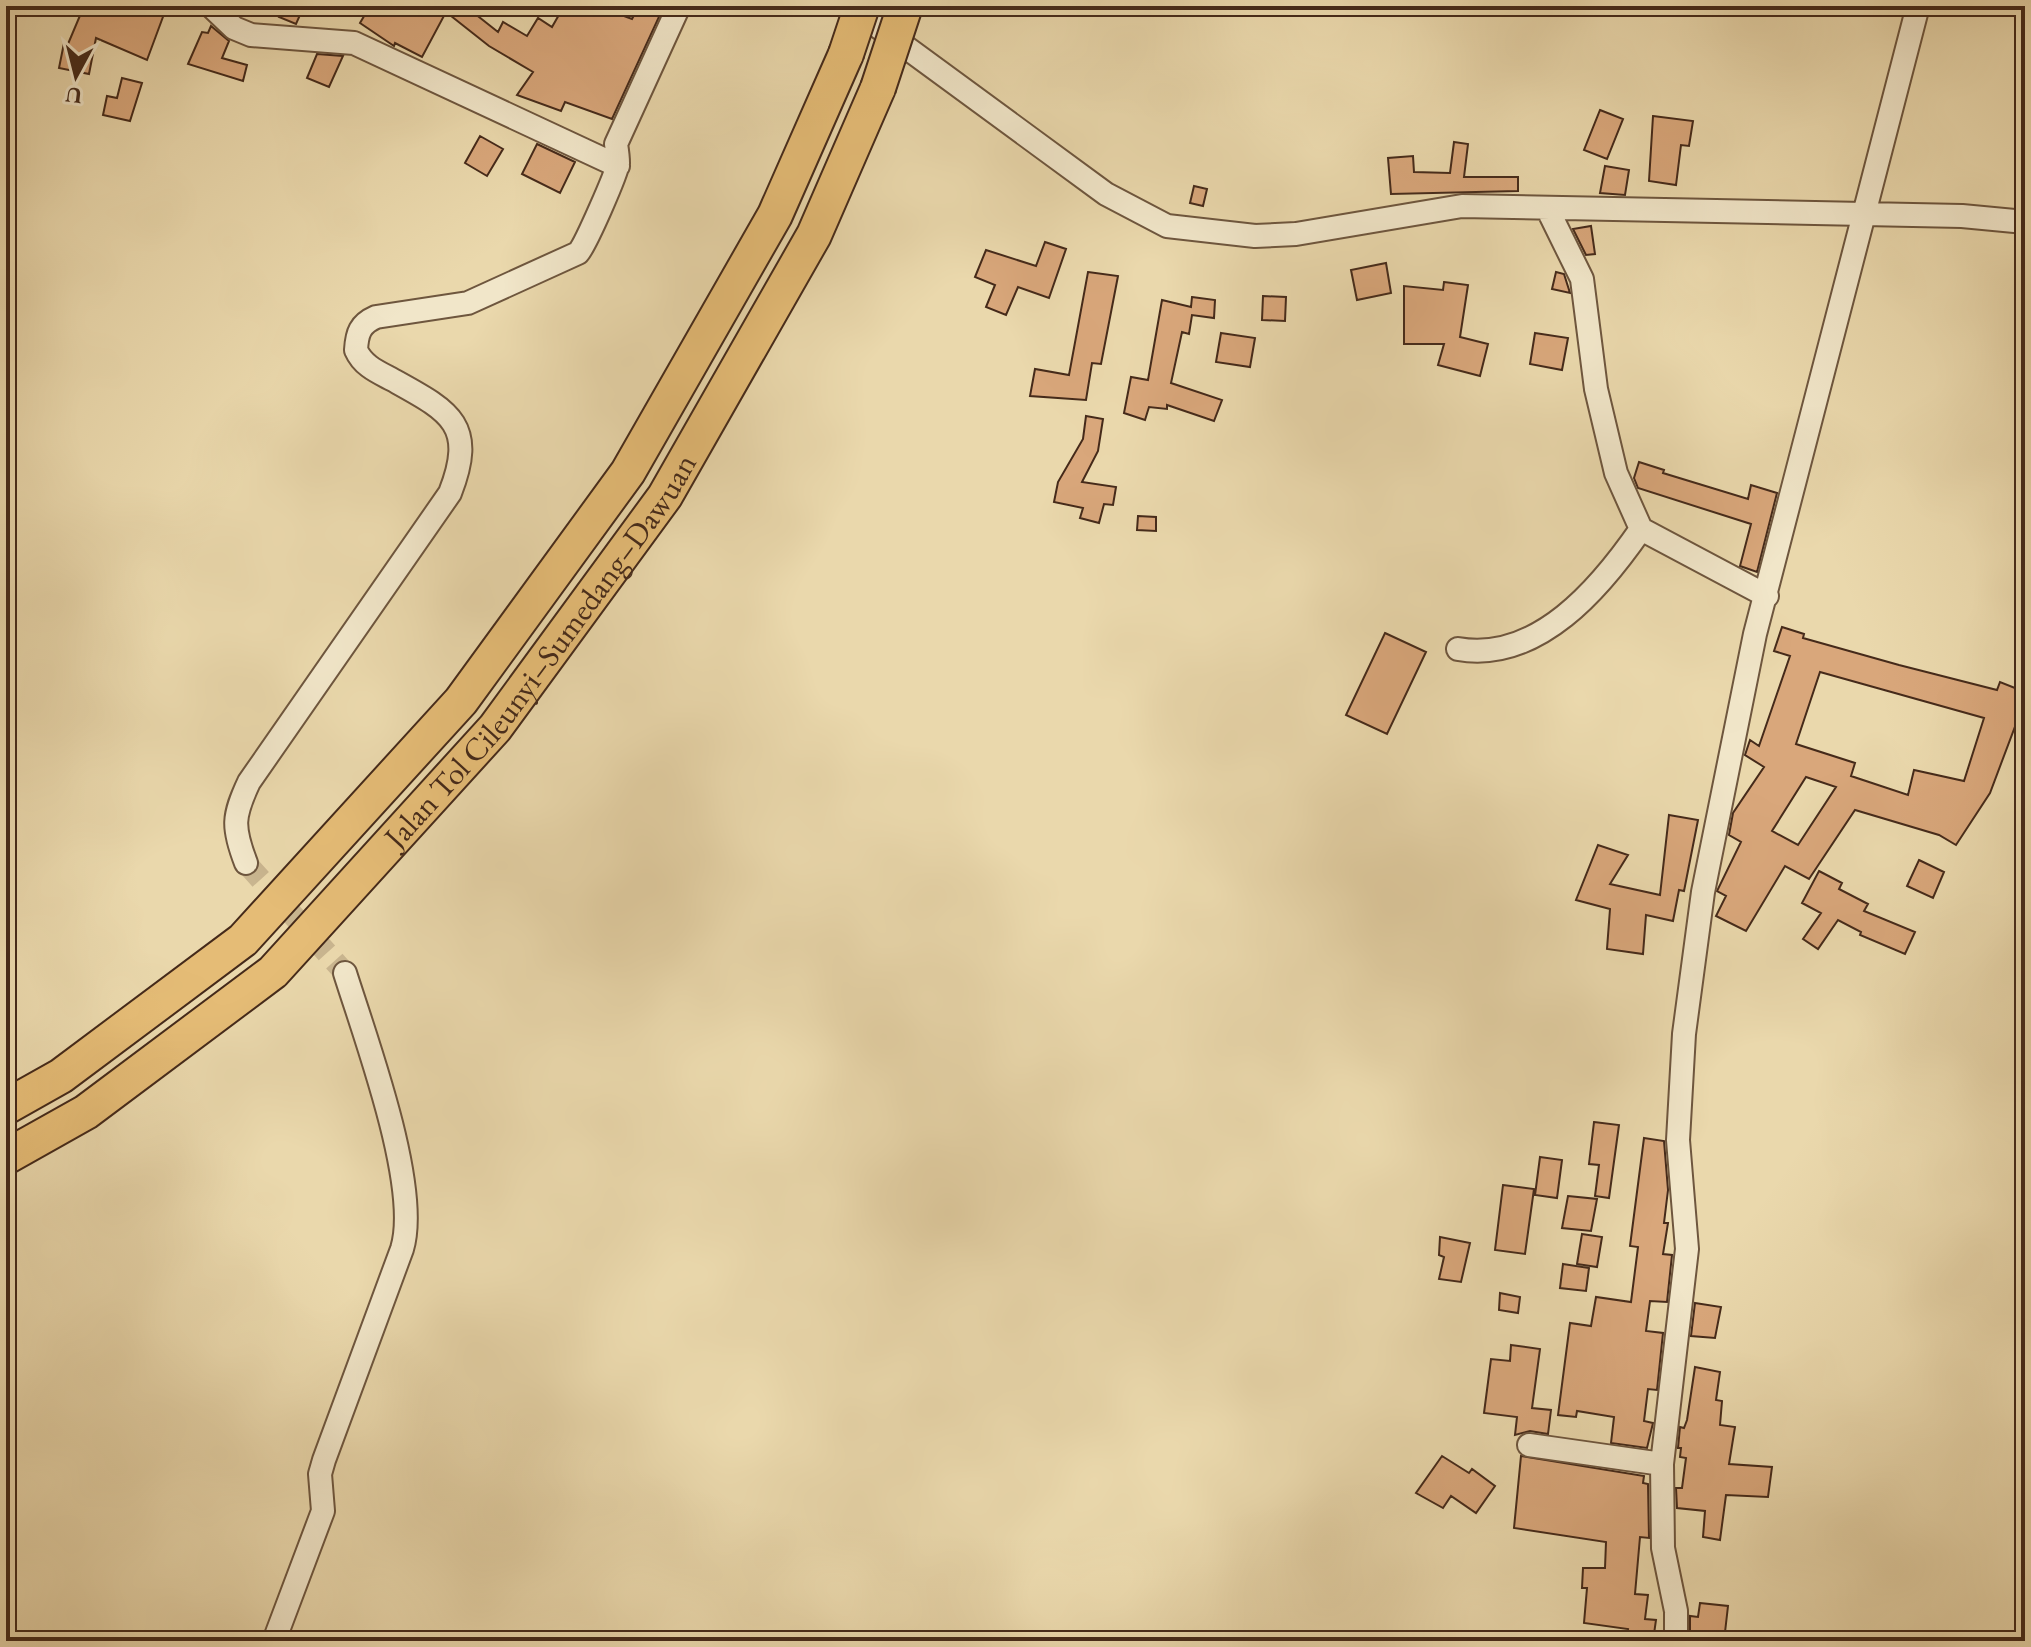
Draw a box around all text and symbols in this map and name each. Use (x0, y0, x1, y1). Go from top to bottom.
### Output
north arrow (36, 36, 116, 116)
text: U (63, 80, 84, 111)
street label: Jalan Tol Cileunyi–Sumedang–Dawuan (373, 446, 706, 859)

